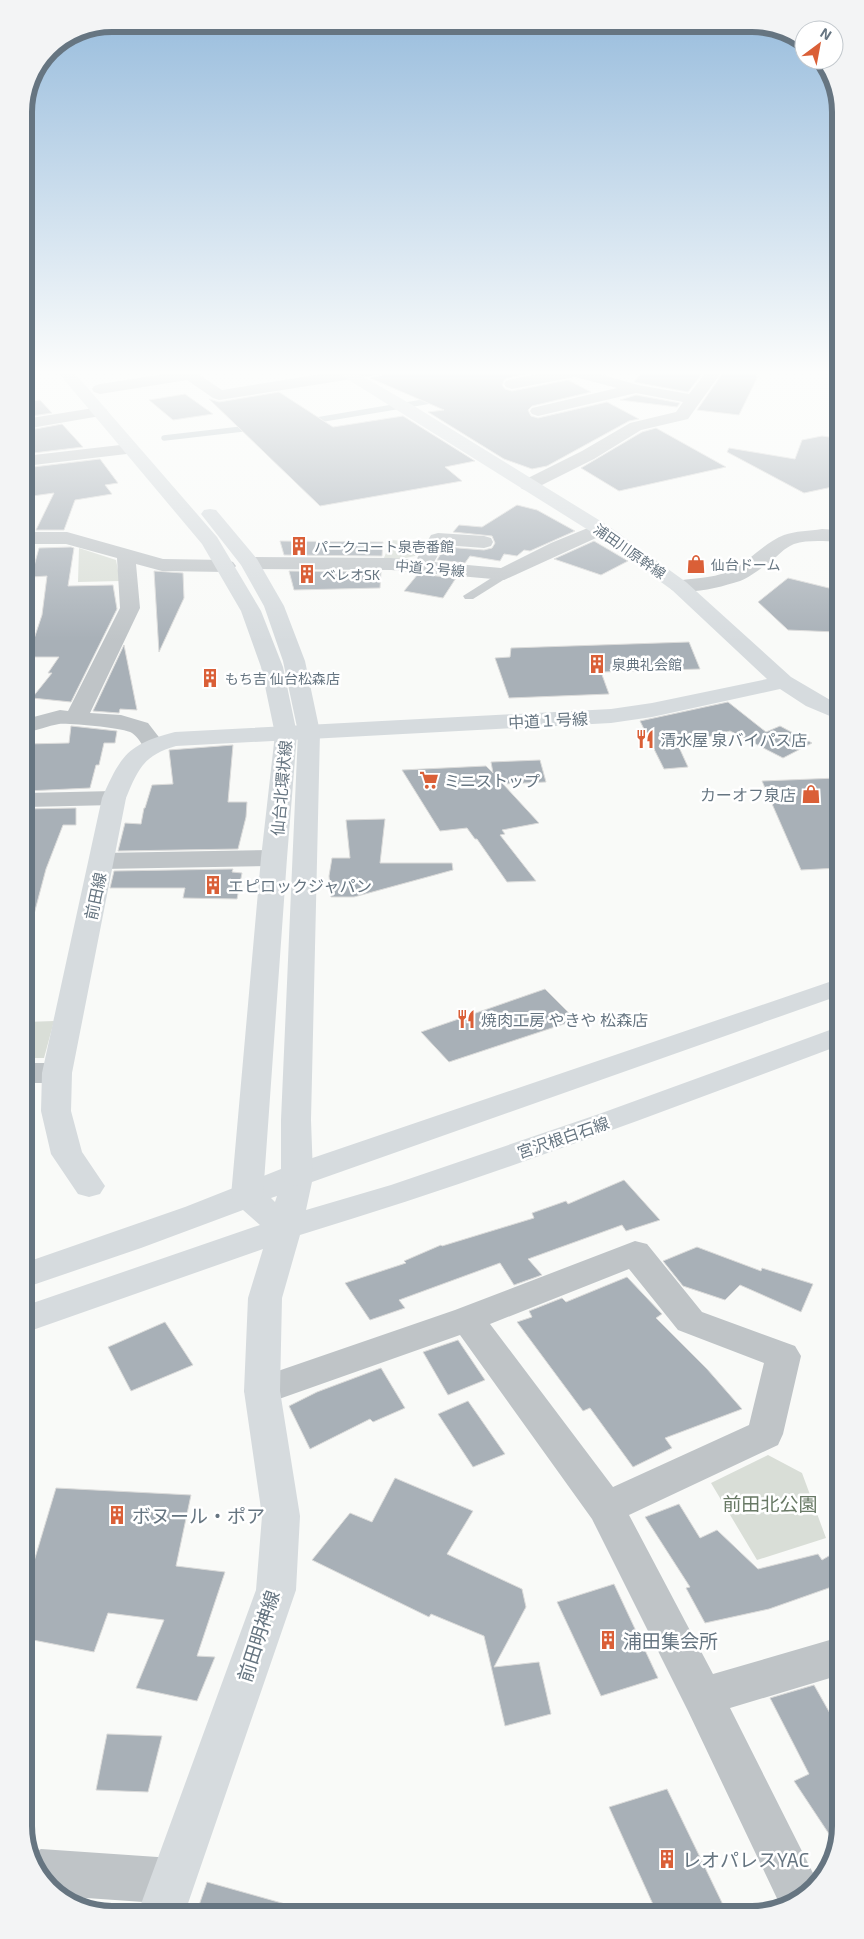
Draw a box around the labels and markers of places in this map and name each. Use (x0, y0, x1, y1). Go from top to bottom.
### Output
building icon: パークコート泉壱番館 (288, 535, 310, 557)
place label: パークコート泉壱番館 (314, 538, 454, 555)
shop icon: 仙台ドーム (685, 553, 707, 575)
place label: 仙台ドーム (711, 556, 781, 573)
building icon: ベレオSK (296, 563, 318, 585)
place label: ベレオSK (322, 566, 381, 583)
building icon: 泉典礼会館 (586, 653, 608, 675)
place label: 泉典礼会館 (612, 656, 682, 673)
building icon: もち吉 仙台松森店 (199, 667, 221, 689)
place label: もち吉 仙台松森店 (225, 670, 340, 687)
restaurant icon: 清水屋 泉バイパス店 (634, 728, 656, 750)
place label: 清水屋 泉バイパス店 (660, 730, 807, 749)
supermarket icon: ミニストップ (418, 769, 440, 791)
place label: ミニストップ (444, 771, 540, 790)
shop icon: カーオフ泉店 (800, 783, 822, 805)
place label: カーオフ泉店 (700, 785, 796, 804)
building icon: エピロックジャパン (202, 874, 224, 896)
place label: エピロックジャパン (228, 876, 372, 895)
restaurant icon: 焼肉工房 やきや 松森店 (455, 1008, 477, 1030)
place label: 焼肉工房 やきや 松森店 (481, 1010, 648, 1029)
building icon: ボヌール・ポア (106, 1504, 128, 1526)
place label: ボヌール・ポア (132, 1504, 265, 1527)
building icon: 浦田集会所 (597, 1629, 619, 1651)
place label: 浦田集会所 (623, 1629, 718, 1652)
building icon: レオパレスYAC (656, 1848, 678, 1870)
place label: レオパレスYAC (682, 1848, 810, 1871)

